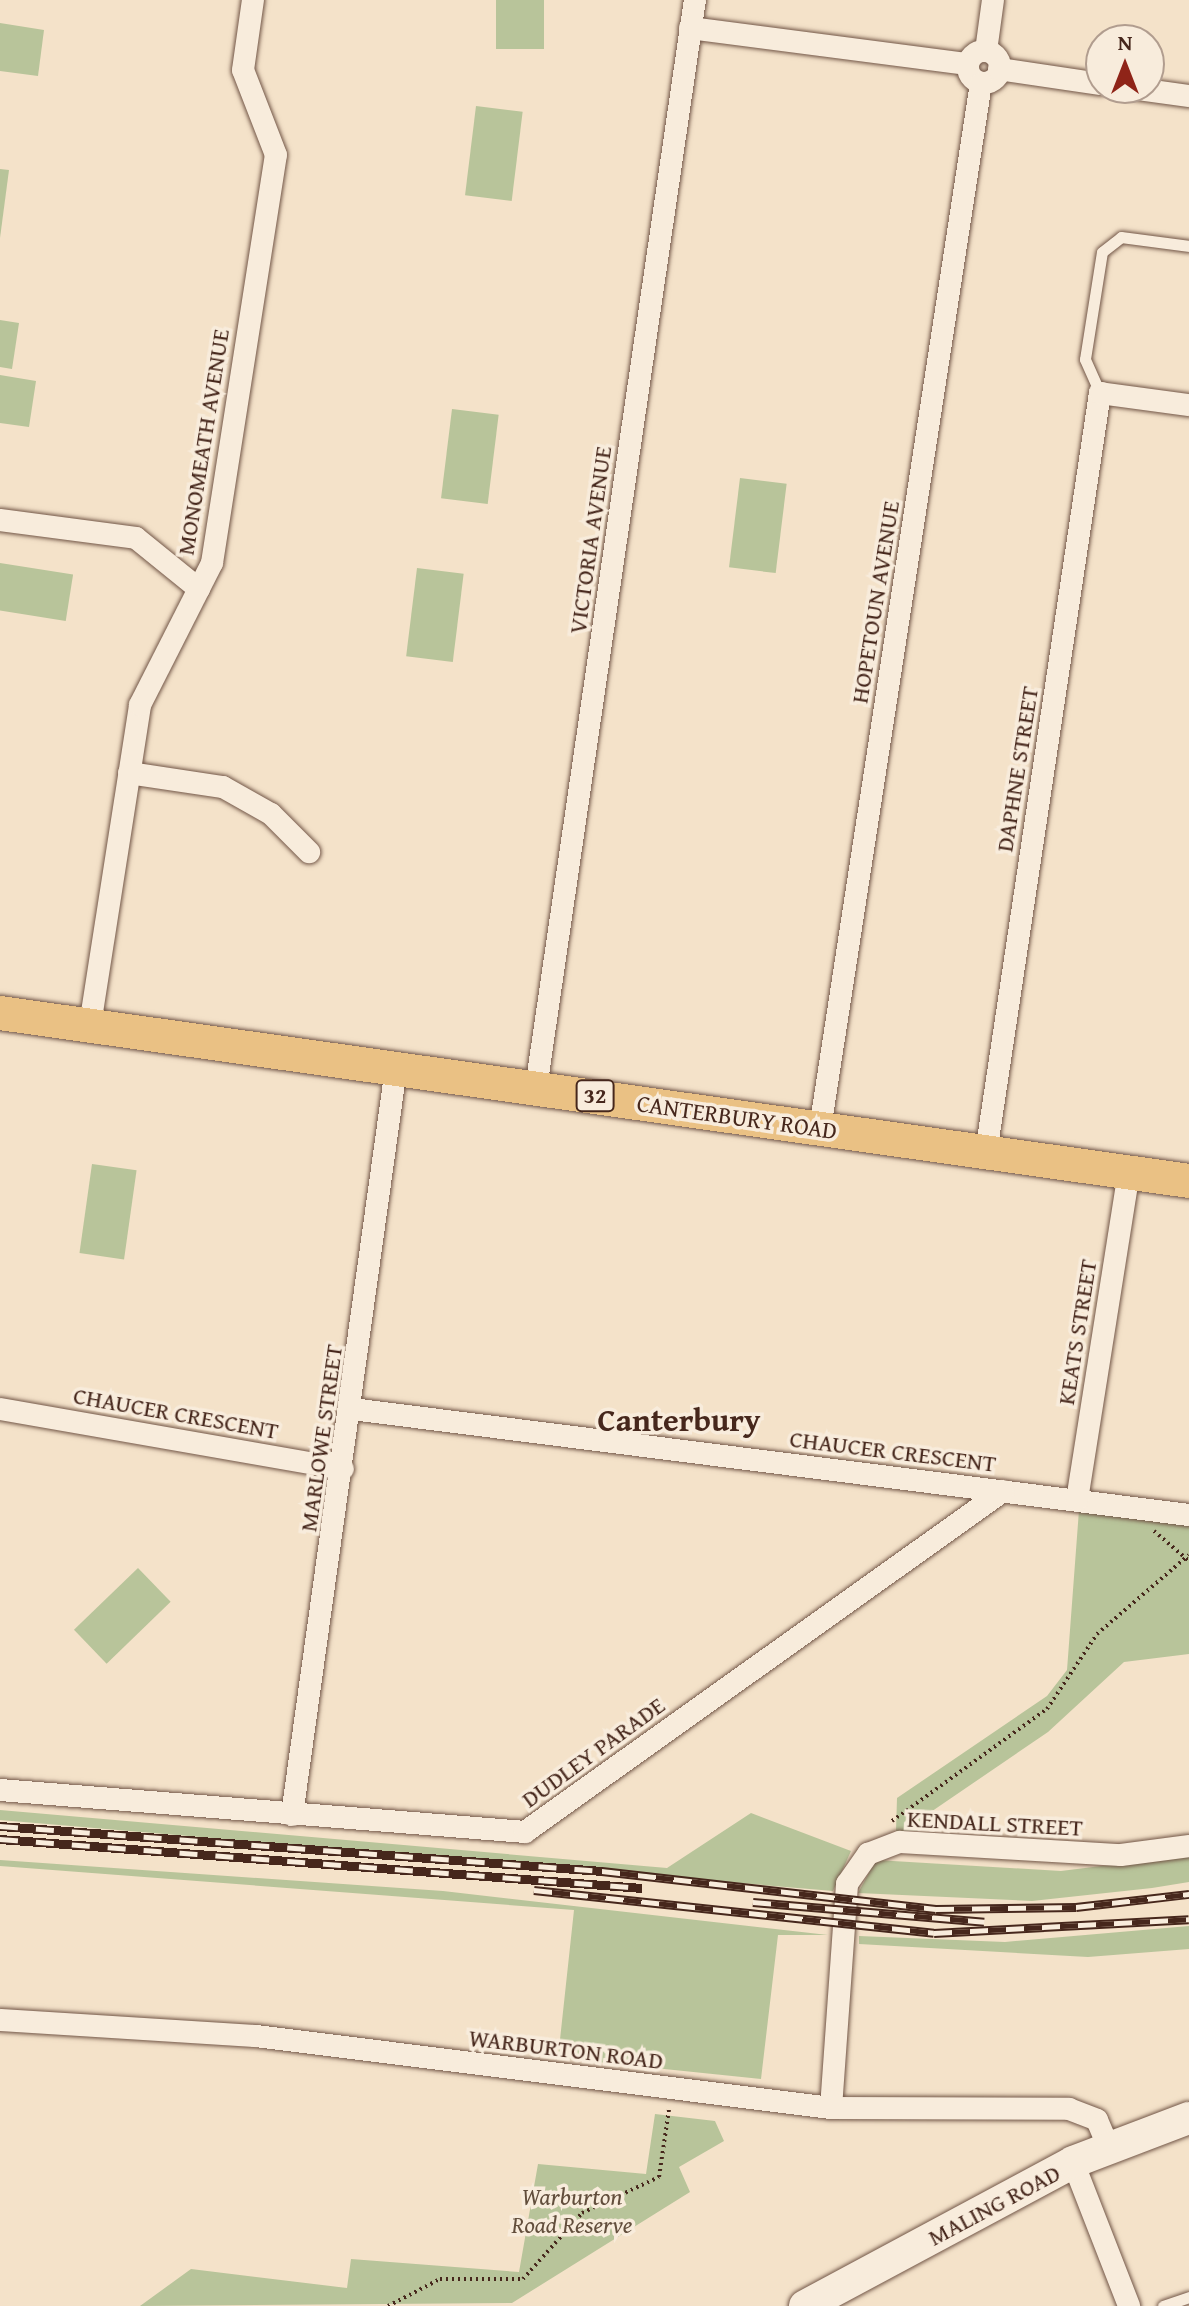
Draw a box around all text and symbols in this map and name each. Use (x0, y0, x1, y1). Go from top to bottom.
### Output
north arrow (1085, 24, 1165, 104)
text: N (1118, 26, 1132, 58)
street label: MONOMEATH AVENUE (171, 327, 235, 557)
street label: VICTORIA AVENUE (563, 444, 617, 636)
street label: HOPETOUN AVENUE (845, 499, 905, 705)
street label: DAPHNE STREET (990, 684, 1044, 854)
road number: 32 (575, 1078, 615, 1114)
street label: CANTERBURY ROAD (635, 1089, 839, 1145)
street label: KEATS STREET (1051, 1257, 1103, 1407)
street label: MARLOWE STREET (294, 1342, 348, 1534)
street label: CHAUCER CRESCENT (71, 1381, 281, 1445)
district label: Canterbury (598, 1401, 760, 1439)
street label: CHAUCER CRESCENT (788, 1424, 998, 1478)
street label: DUDLEY PARADE (516, 1690, 670, 1814)
street label: KENDALL STREET (906, 1804, 1084, 1842)
street label: WARBURTON ROAD (467, 2023, 665, 2075)
street label: MALING ROAD (923, 2158, 1065, 2252)
park label: Warburton Road Reserve (512, 2183, 632, 2239)

